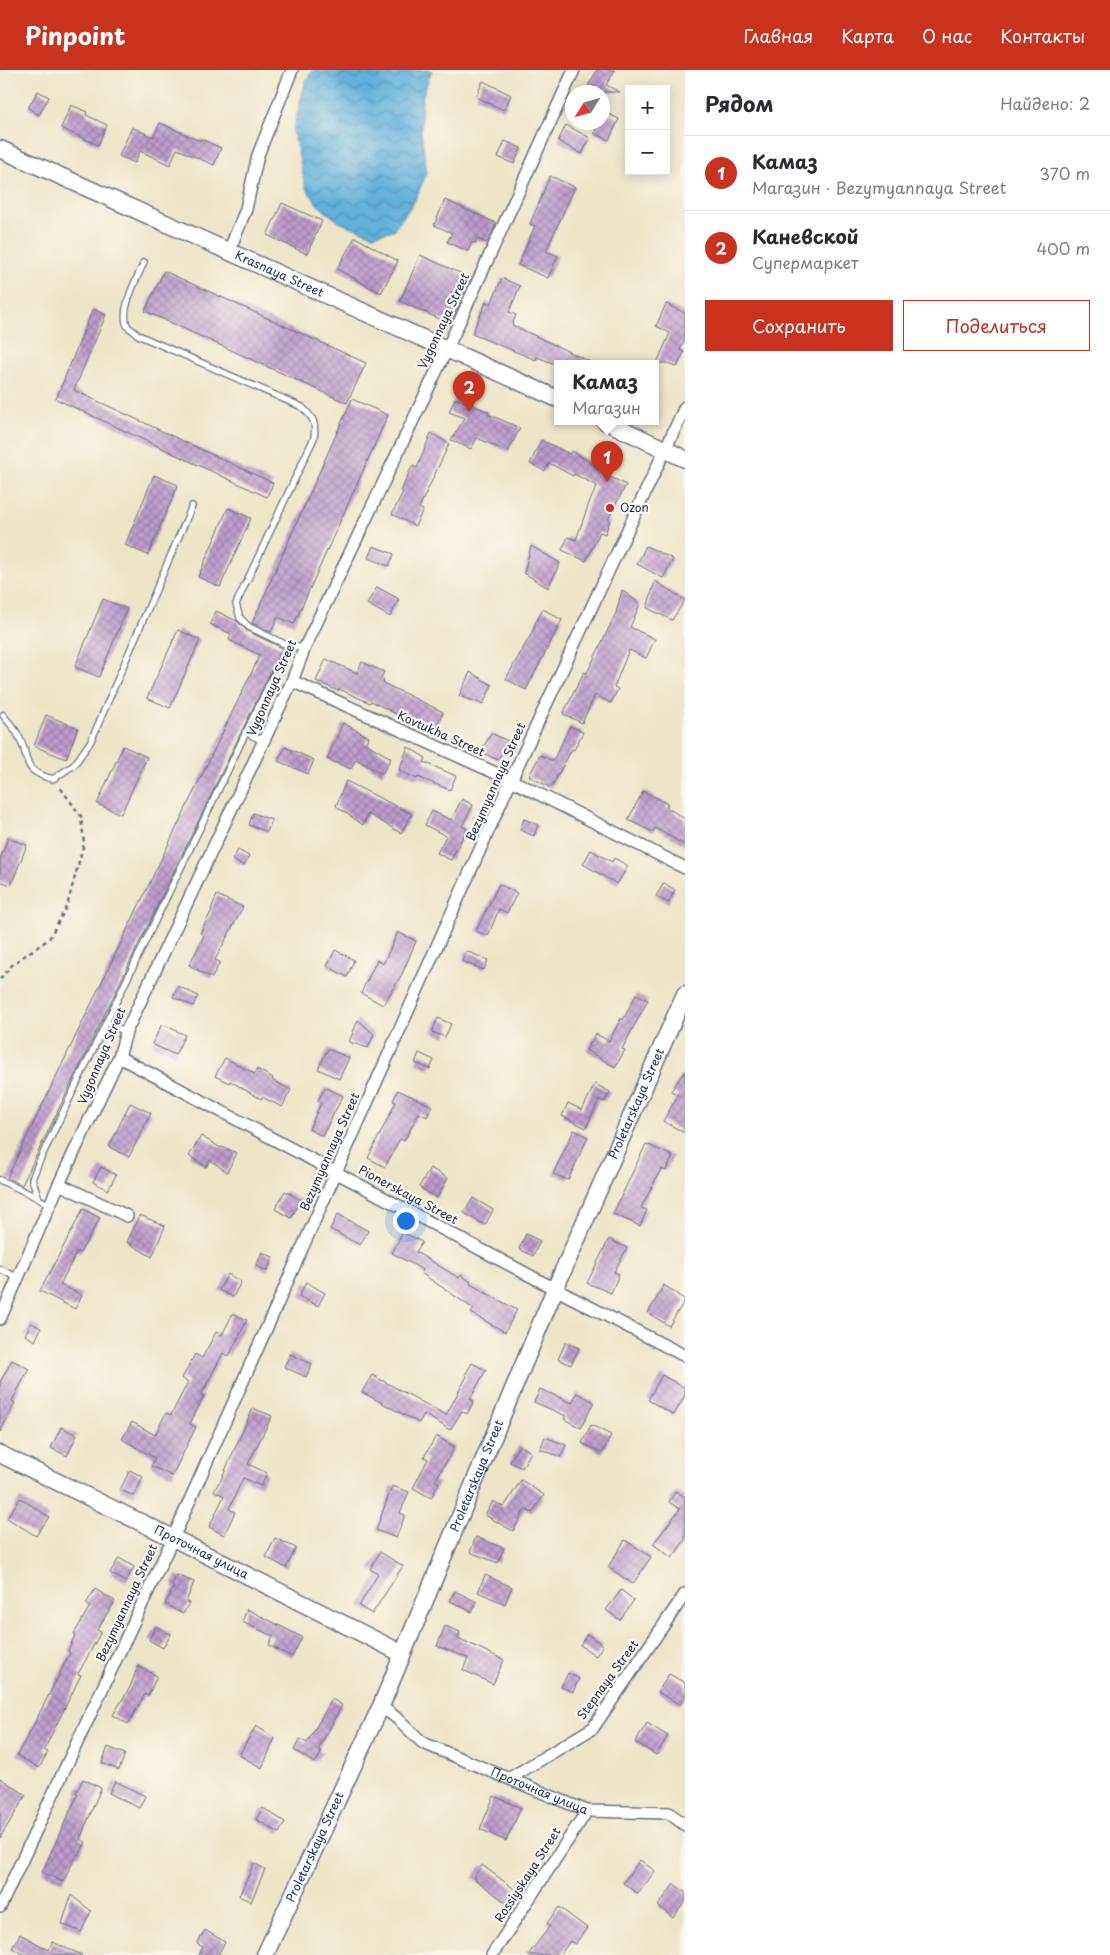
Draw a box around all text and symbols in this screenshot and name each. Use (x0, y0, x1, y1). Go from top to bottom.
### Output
text: Pinpoint (25, 17, 126, 53)
text: Главная (744, 22, 813, 49)
text: Карта (841, 22, 894, 49)
text: О нас (922, 22, 972, 49)
text: Контакты (1000, 22, 1085, 49)
north arrow (565, 85, 610, 130)
map controls (625, 85, 670, 175)
button: + (625, 85, 670, 130)
text: Рядом (705, 87, 773, 119)
text: Найдено: 2 (1000, 91, 1090, 115)
button: − (625, 130, 670, 175)
text: Камаз (752, 147, 818, 175)
text: 1 (717, 161, 725, 185)
text: 370 m (1040, 161, 1090, 185)
text: Магазин · Bezymyannaya Street (752, 175, 1006, 199)
text: Каневской (752, 222, 859, 250)
text: 2 (715, 236, 727, 260)
text: 400 m (1037, 236, 1090, 260)
street label: Krasnaya Street (232, 245, 327, 301)
text: Супермаркет (752, 250, 859, 274)
street label: Vygonnaya Street (413, 269, 473, 372)
button: Сохранить (705, 300, 893, 351)
button: Поделиться (903, 300, 1090, 351)
popup (554, 360, 659, 425)
text: Камаз (572, 367, 638, 395)
pin: 2 (453, 371, 485, 412)
text: Магазин (572, 395, 641, 419)
pin: 1 (591, 441, 623, 482)
place label: Ozon (620, 498, 649, 516)
marker: Ozon (604, 502, 616, 514)
street label: Vygonnaya Street (242, 636, 301, 739)
street label: Kovtukha Street (395, 706, 488, 760)
street label: Bezymyannaya Street (461, 719, 529, 844)
street label: Vygonnaya Street (72, 1004, 130, 1107)
street label: Proletarskaya Street (603, 1045, 668, 1162)
street label: Bezymyannaya Street (295, 1089, 363, 1214)
street label: Pionerskaya Street (356, 1160, 462, 1228)
your location (393, 1208, 419, 1234)
street label: Proletarskaya Street (445, 1417, 507, 1534)
street label: Проточная улица (151, 1520, 252, 1583)
street label: Bezymyannaya Street (91, 1541, 161, 1664)
street label: Stepnaya Street (572, 1636, 642, 1723)
street label: Проточная улица (488, 1762, 591, 1819)
street label: Proletarskaya Street (281, 1789, 348, 1905)
street label: Rossiyskaya Street (490, 1823, 565, 1925)

